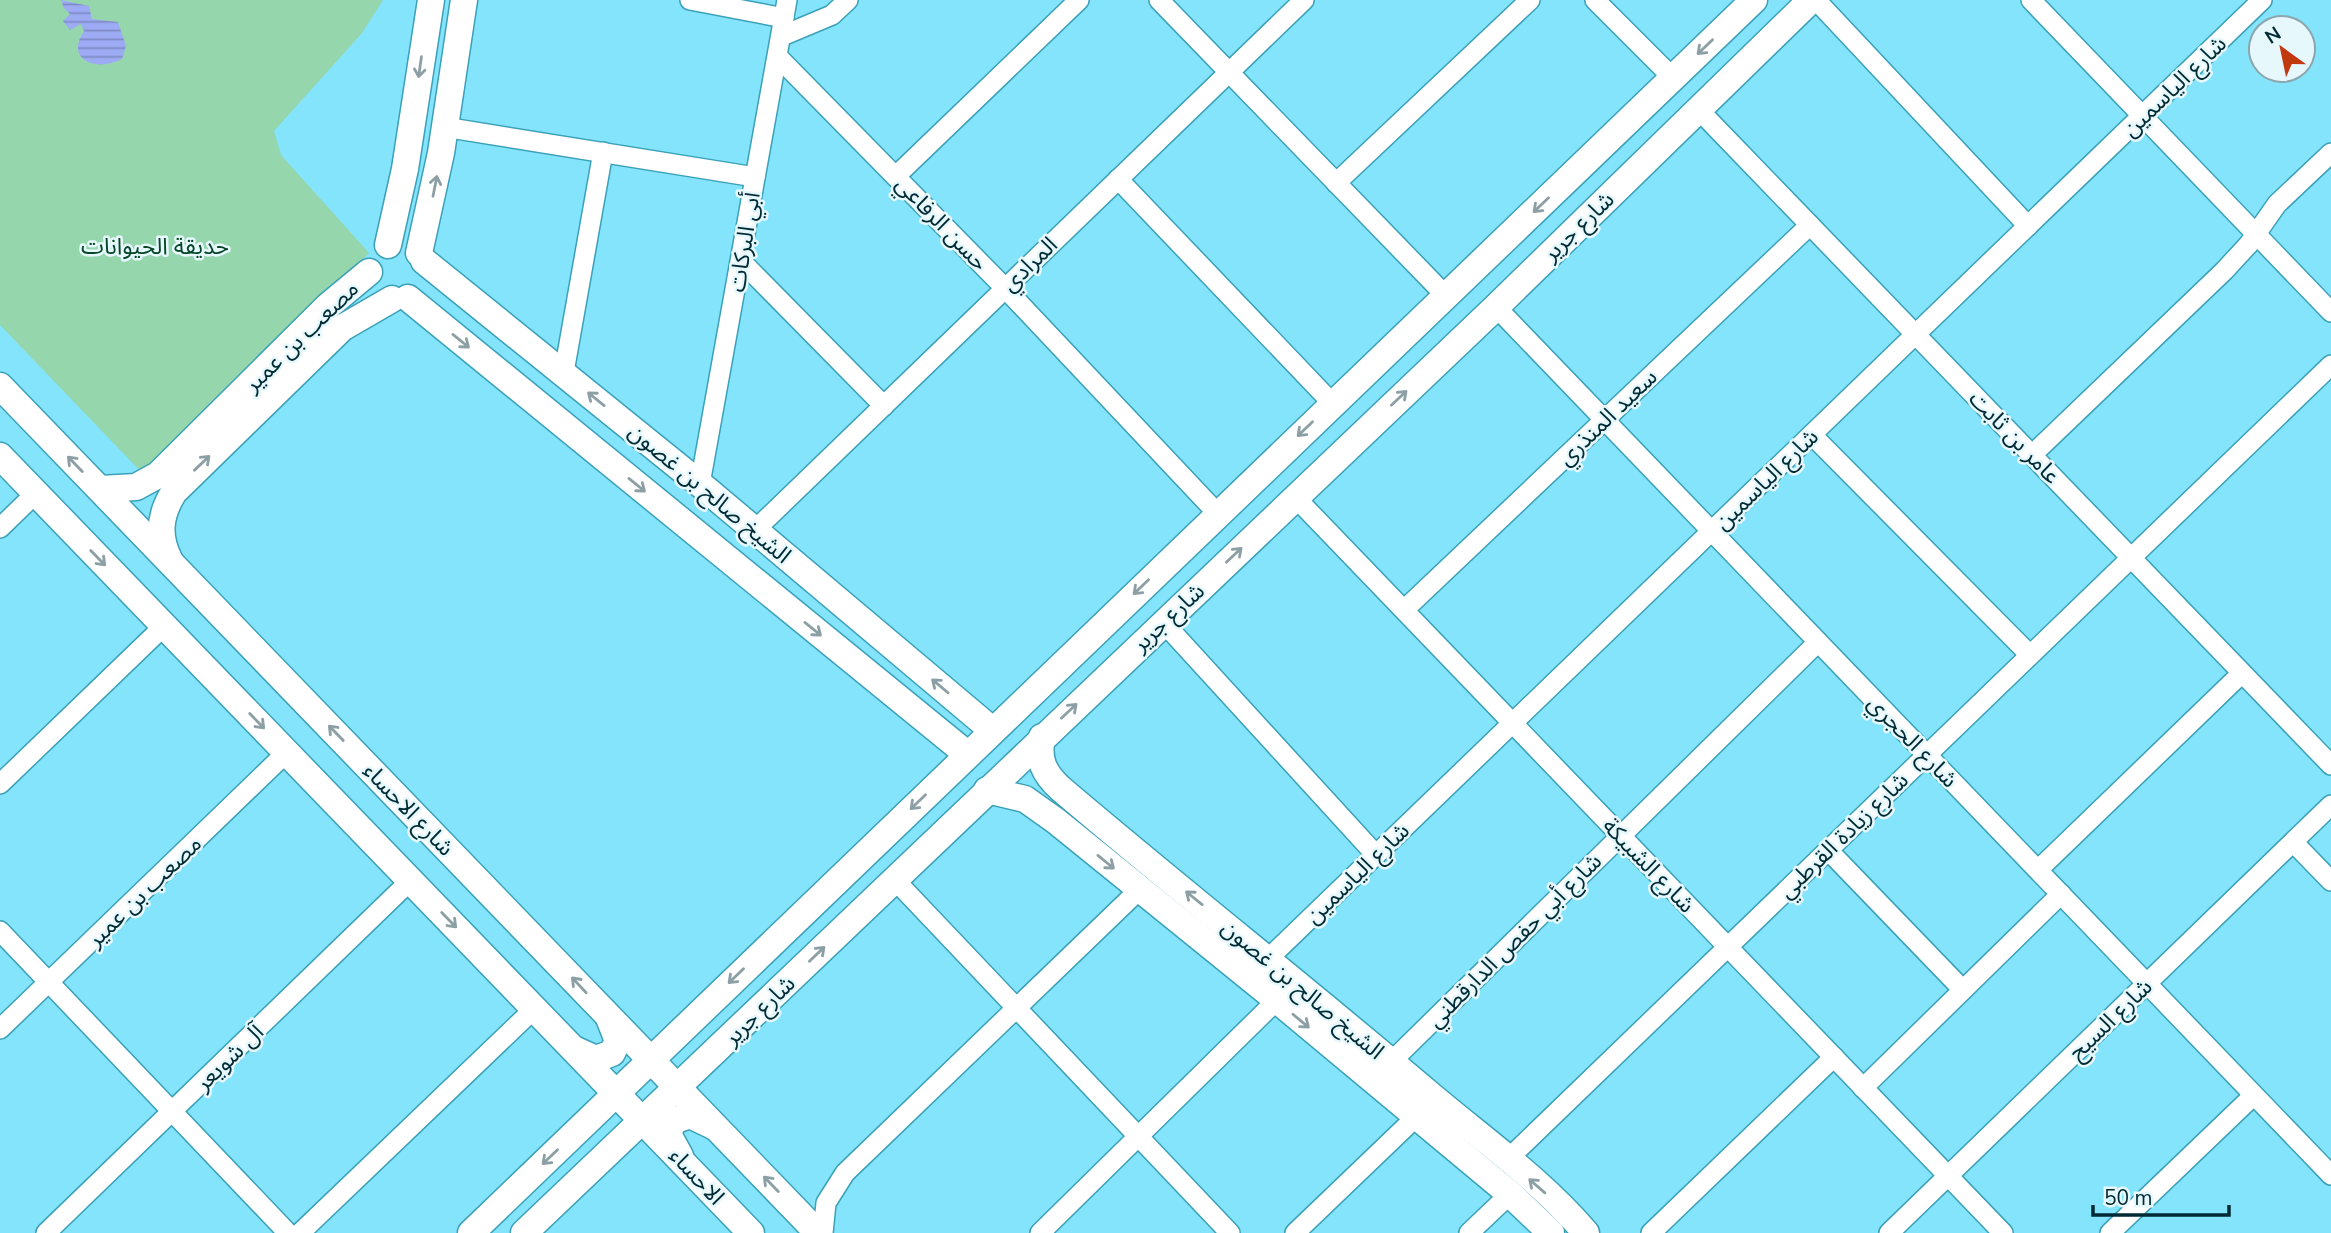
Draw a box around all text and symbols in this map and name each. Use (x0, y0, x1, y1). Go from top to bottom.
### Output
north arrow (2247, 14, 2317, 84)
text: N (2260, 21, 2286, 50)
street label: شارع الياسمين (2115, 29, 2234, 145)
one-way arrow (1697, 39, 1714, 56)
one-way arrow (413, 56, 426, 78)
street label: حسن الرفاعي (887, 169, 995, 279)
one-way arrow (428, 175, 442, 198)
street label: شارع جرير (1535, 184, 1622, 270)
street label: أبي البركات (721, 190, 769, 295)
one-way arrow (1533, 196, 1550, 213)
street label: المرادي (994, 230, 1065, 300)
park label: حديقة الحيوانات (81, 231, 229, 262)
street label: مصعب بن عمير (236, 274, 365, 400)
one-way arrow (451, 333, 469, 349)
street label: سعيد المنذري (1551, 362, 1665, 474)
street label: عامر بن ثابت (1962, 384, 2067, 491)
one-way arrow (1390, 390, 1407, 407)
one-way arrow (588, 391, 606, 406)
street label: الشيخ صالح بن غصون (621, 416, 798, 571)
one-way arrow (1297, 421, 1314, 438)
street label: شارع الياسمين (1707, 422, 1826, 538)
one-way arrow (194, 455, 211, 472)
one-way arrow (67, 456, 84, 473)
one-way arrow (628, 477, 646, 493)
one-way arrow (1225, 546, 1242, 563)
one-way arrow (90, 549, 107, 566)
street label: شارع جرير (1125, 576, 1212, 660)
one-way arrow (1133, 579, 1150, 596)
one-way arrow (804, 621, 822, 636)
one-way arrow (932, 678, 950, 694)
street label: شارع الحجري (1860, 688, 1965, 796)
one-way arrow (1060, 703, 1078, 719)
one-way arrow (248, 712, 265, 729)
one-way arrow (327, 725, 344, 742)
street label: شارع الاحساء (355, 756, 461, 864)
street label: شارع زيادة القرطبي (1771, 765, 1916, 906)
one-way arrow (910, 793, 927, 810)
street label: شارع الشبيكة (1595, 811, 1702, 920)
street label: شارع الياسمين (1298, 816, 1417, 932)
street label: مصعب بن عمير (79, 829, 208, 955)
street label: شارع أبي حفص الدارقطني (1420, 846, 1610, 1036)
one-way arrow (1096, 854, 1114, 869)
one-way arrow (1185, 890, 1203, 906)
one-way arrow (441, 911, 458, 928)
street label: الشيخ صالح بن غصون (1214, 912, 1391, 1067)
one-way arrow (809, 946, 826, 963)
street label: شارع جرير (716, 968, 803, 1054)
one-way arrow (728, 968, 745, 985)
street label: شارع السيح (2062, 972, 2160, 1068)
one-way arrow (570, 977, 587, 994)
one-way arrow (1292, 1013, 1310, 1029)
street label: آل شويعر (188, 1016, 271, 1098)
street label: الاحساء (662, 1141, 731, 1212)
one-way arrow (542, 1148, 559, 1165)
scale bar (2093, 1174, 2230, 1218)
one-way arrow (762, 1175, 779, 1192)
one-way arrow (1528, 1178, 1546, 1194)
text: 50 m (2104, 1184, 2153, 1212)

